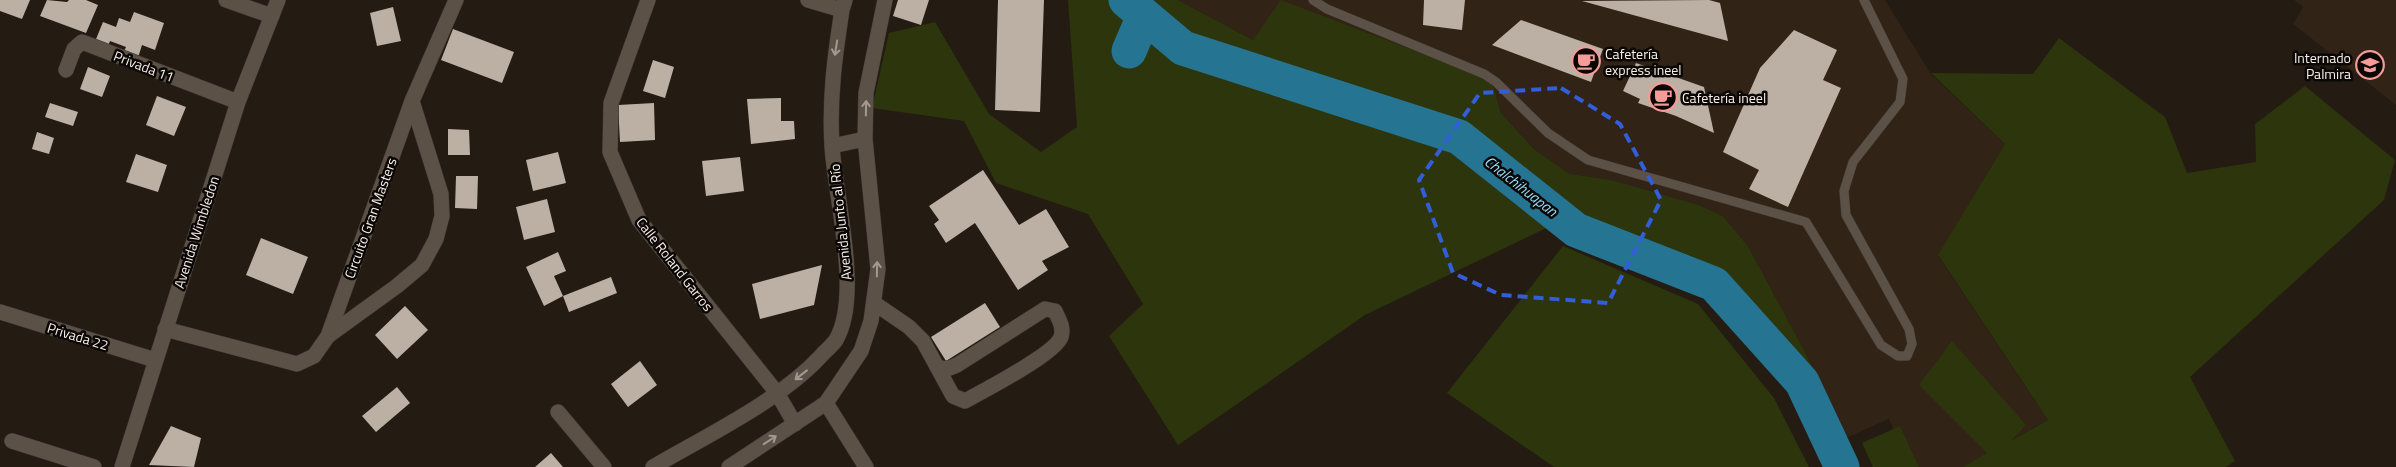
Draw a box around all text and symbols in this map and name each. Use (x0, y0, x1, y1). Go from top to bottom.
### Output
one-way arrow (831, 39, 841, 55)
place label: Cafetería express ineel (1605, 43, 1682, 80)
street label: Privada 11 (111, 45, 177, 87)
cafe icon: Cafetería express ineel (1571, 46, 1601, 76)
place label: Internado Palmira (2294, 47, 2351, 84)
school or university icon: Internado Palmira (2355, 50, 2385, 80)
cafe icon: Cafetería ineel (1648, 82, 1678, 112)
place label: Cafetería ineel (1682, 87, 1766, 108)
one-way arrow (861, 100, 871, 116)
water label: Chalchihuapan (1480, 150, 1563, 222)
street label: Circuito Gran Masters (338, 155, 402, 281)
street label: Avenida Junto al Río (823, 163, 857, 281)
street label: Avenida Wimbledon (168, 173, 224, 291)
street label: Calle Roland Garros (631, 212, 719, 316)
one-way arrow (872, 262, 882, 278)
street label: Privada 22 (45, 317, 111, 355)
one-way arrow (794, 370, 808, 380)
one-way arrow (762, 435, 776, 445)

